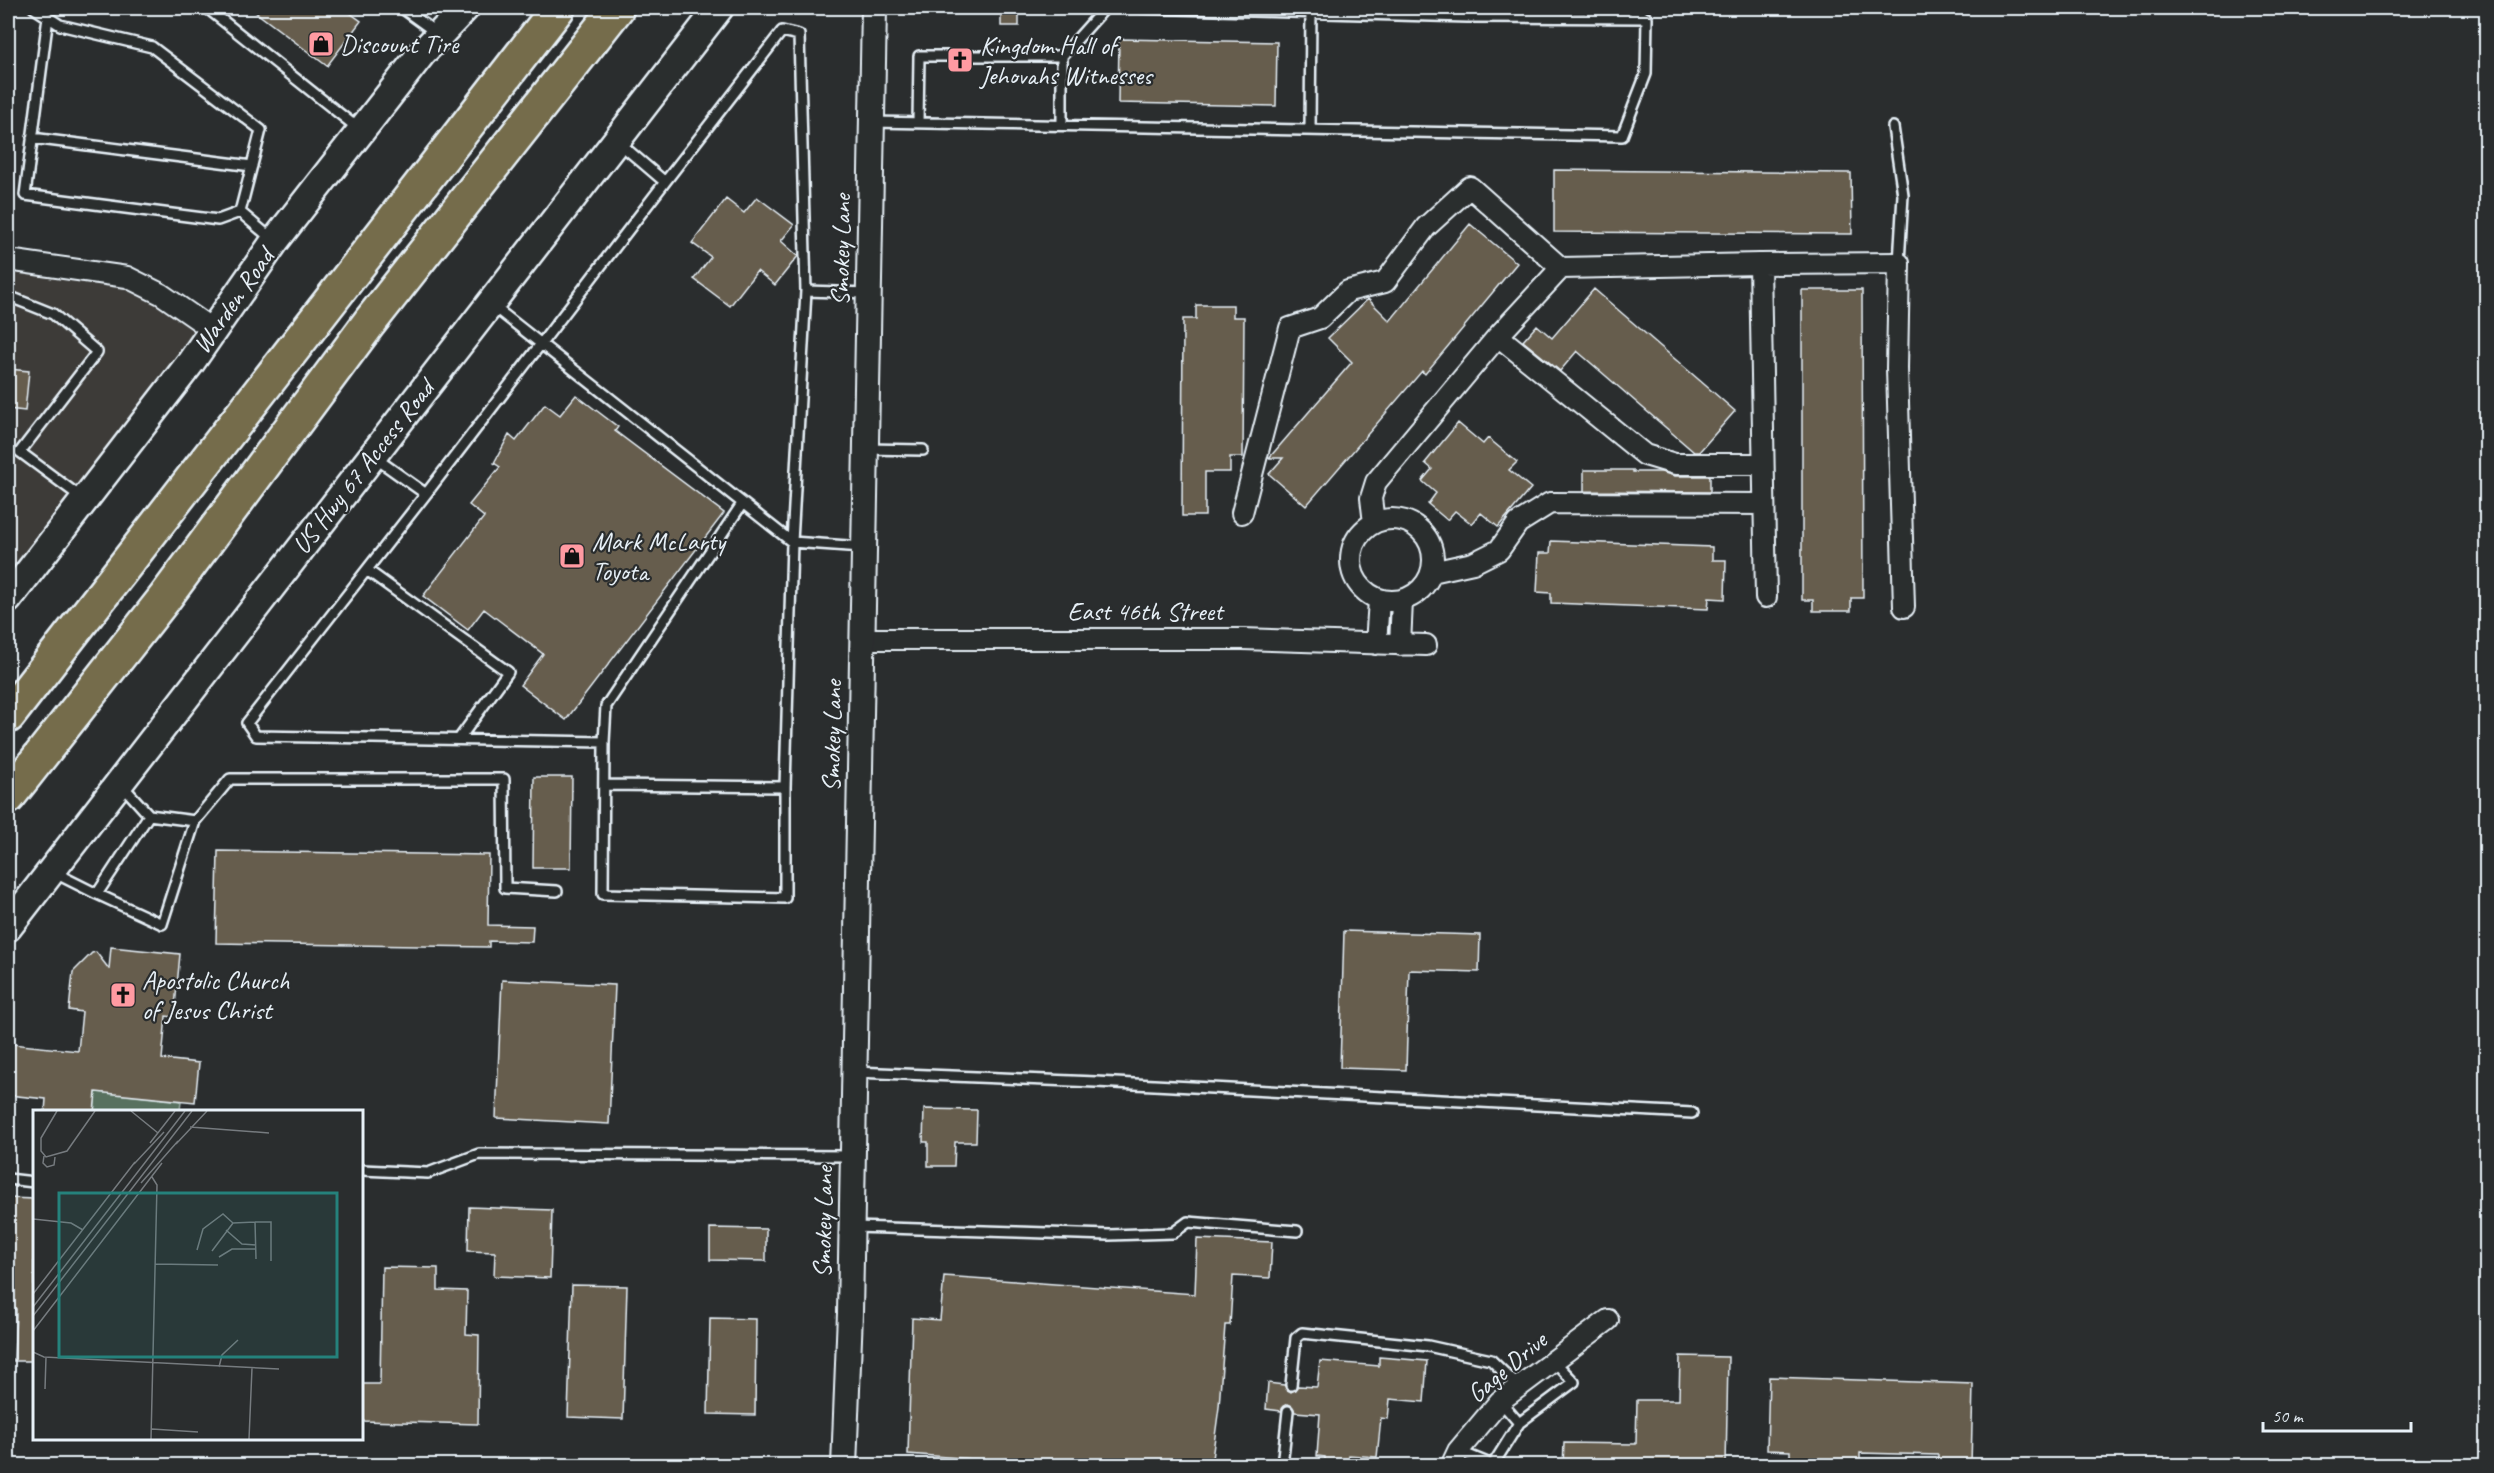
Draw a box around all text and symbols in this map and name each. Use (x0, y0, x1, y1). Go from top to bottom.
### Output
place label: Discount Tire (340, 28, 460, 61)
shop icon: Discount Tire (306, 29, 336, 59)
place label: Kingdom Hall of Jehovahs Witnesses (978, 29, 1154, 92)
church icon: Kingdom Hall of Jehovahs Witnesses (945, 45, 975, 75)
street label: Smokey Lane (824, 191, 859, 306)
street label: Warden Road (185, 239, 283, 360)
street label: US Hwy 67 Access Road (285, 370, 444, 561)
place label: Mark McLarty Toyota (592, 525, 727, 588)
shop icon: Mark McLarty Toyota (557, 541, 587, 571)
street label: East 46th Street (1067, 595, 1225, 628)
street label: Smokey Lane (815, 677, 850, 792)
place label: Apostolic Church of Jesus Christ (142, 964, 291, 1027)
church icon: Apostolic Church of Jesus Christ (108, 980, 138, 1010)
inset map (33, 1110, 363, 1440)
street label: Smokey Lane (806, 1163, 841, 1278)
street label: Gage Drive (1460, 1322, 1556, 1410)
scale bar (2263, 1395, 2412, 1433)
text: 50 m (2272, 1405, 2305, 1427)

